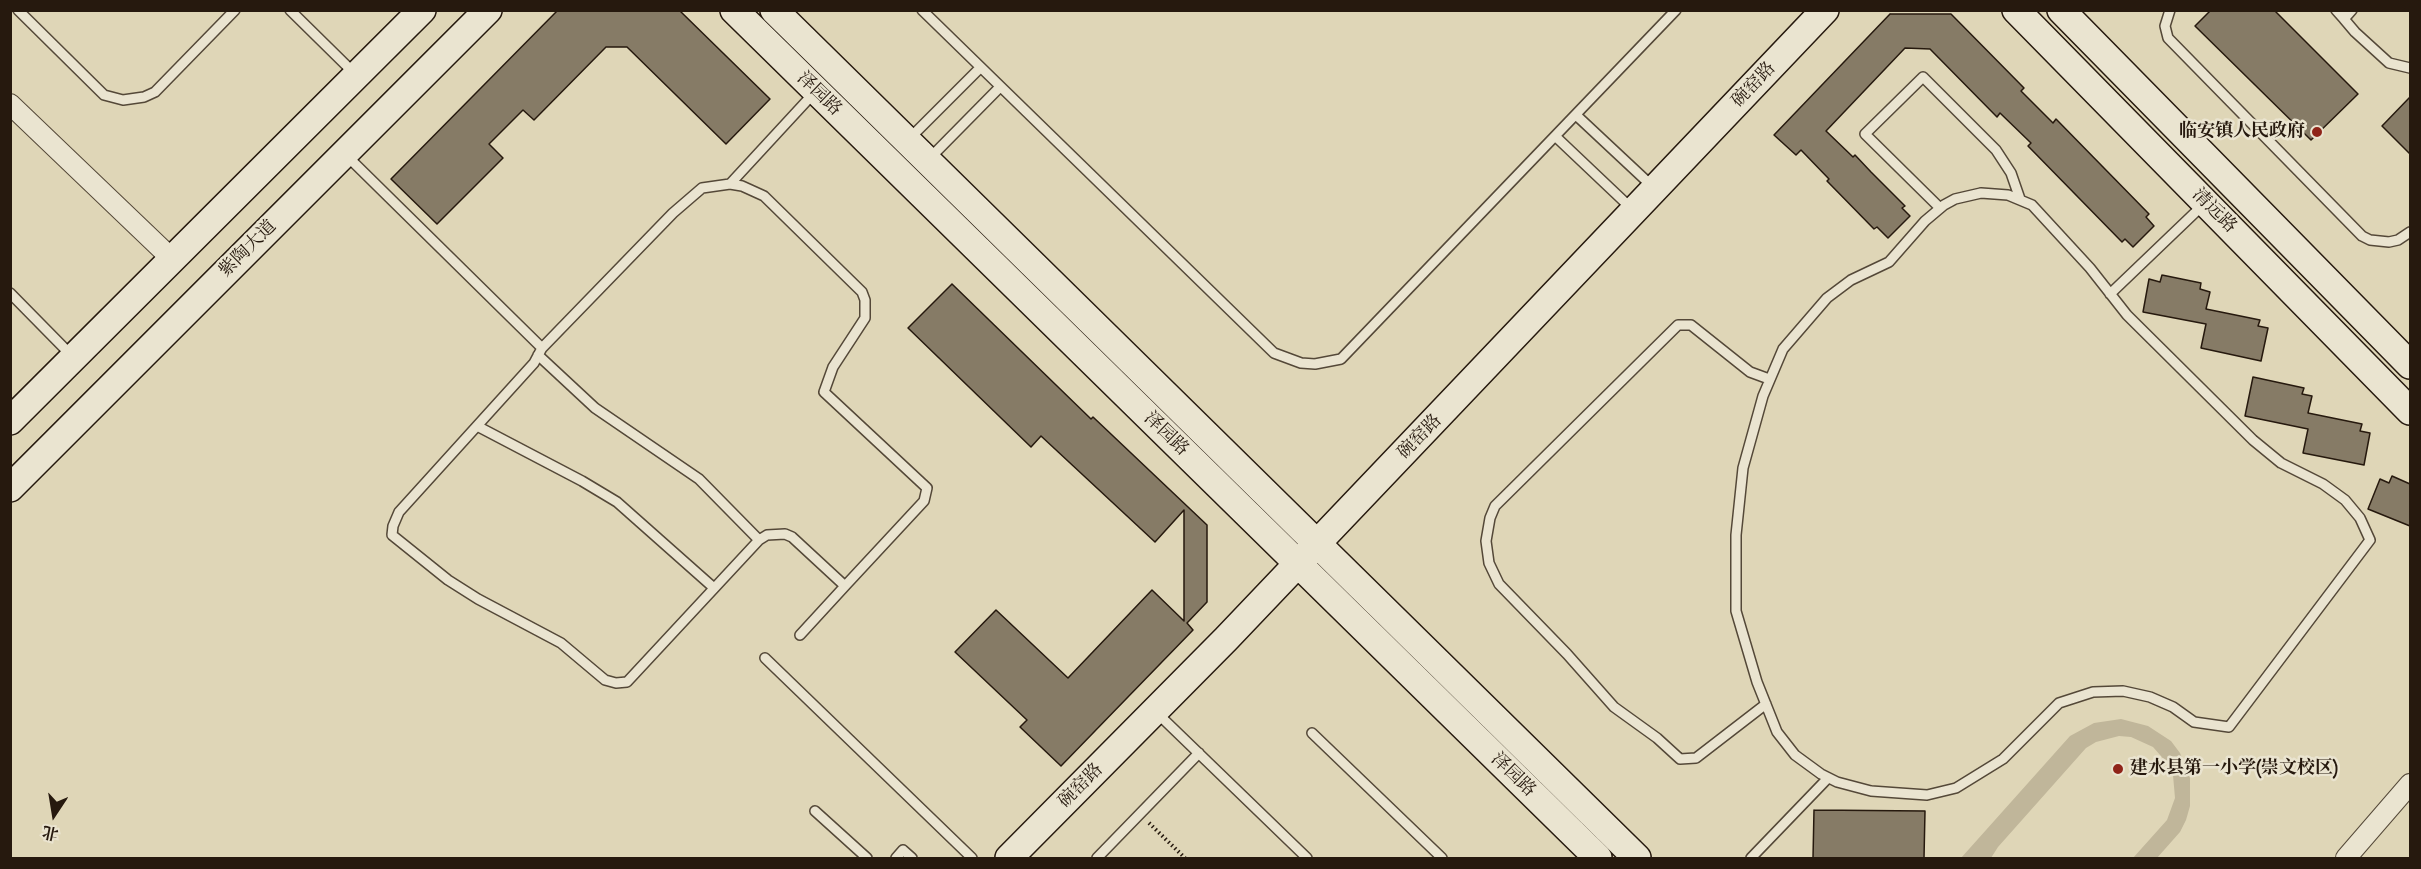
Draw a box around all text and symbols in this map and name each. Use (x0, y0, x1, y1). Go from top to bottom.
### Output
street label: 碗窑路 (1728, 58, 1780, 112)
street label: 泽园路 (792, 67, 846, 121)
place label: 临安镇人民政府 (2179, 121, 2305, 143)
marker: 临安镇人民政府 (2310, 125, 2324, 139)
street label: 清远路 (2187, 184, 2241, 238)
street label: 紫陶大道 (215, 216, 281, 282)
street label: 泽园路 (1139, 407, 1193, 461)
street label: 碗窑路 (1393, 410, 1447, 464)
street label: 泽园路 (1486, 748, 1540, 802)
place label: 建水县第一小学(崇文校区) (2130, 758, 2338, 780)
street label: 碗窑路 (1054, 759, 1108, 813)
marker: 建水县第一小学(崇文校区) (2111, 762, 2125, 776)
north arrow (24, 785, 84, 845)
text: 北 (40, 822, 60, 844)

